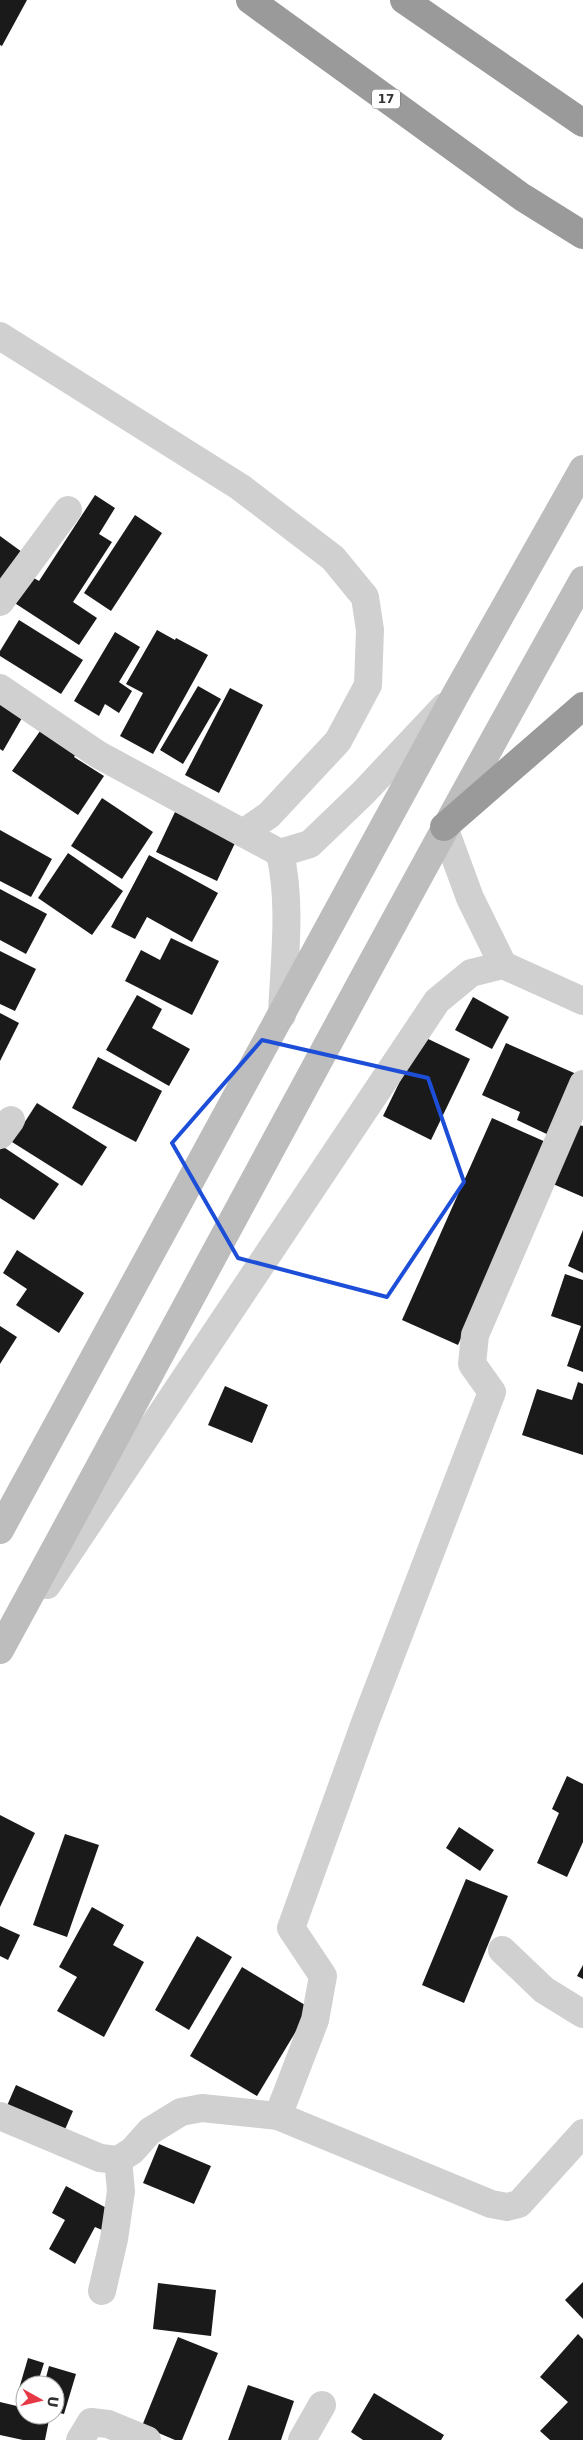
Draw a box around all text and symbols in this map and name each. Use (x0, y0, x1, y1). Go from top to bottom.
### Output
road number: 17 (372, 90, 400, 108)
north arrow (15, 2375, 65, 2425)
text: U (44, 2395, 62, 2409)

